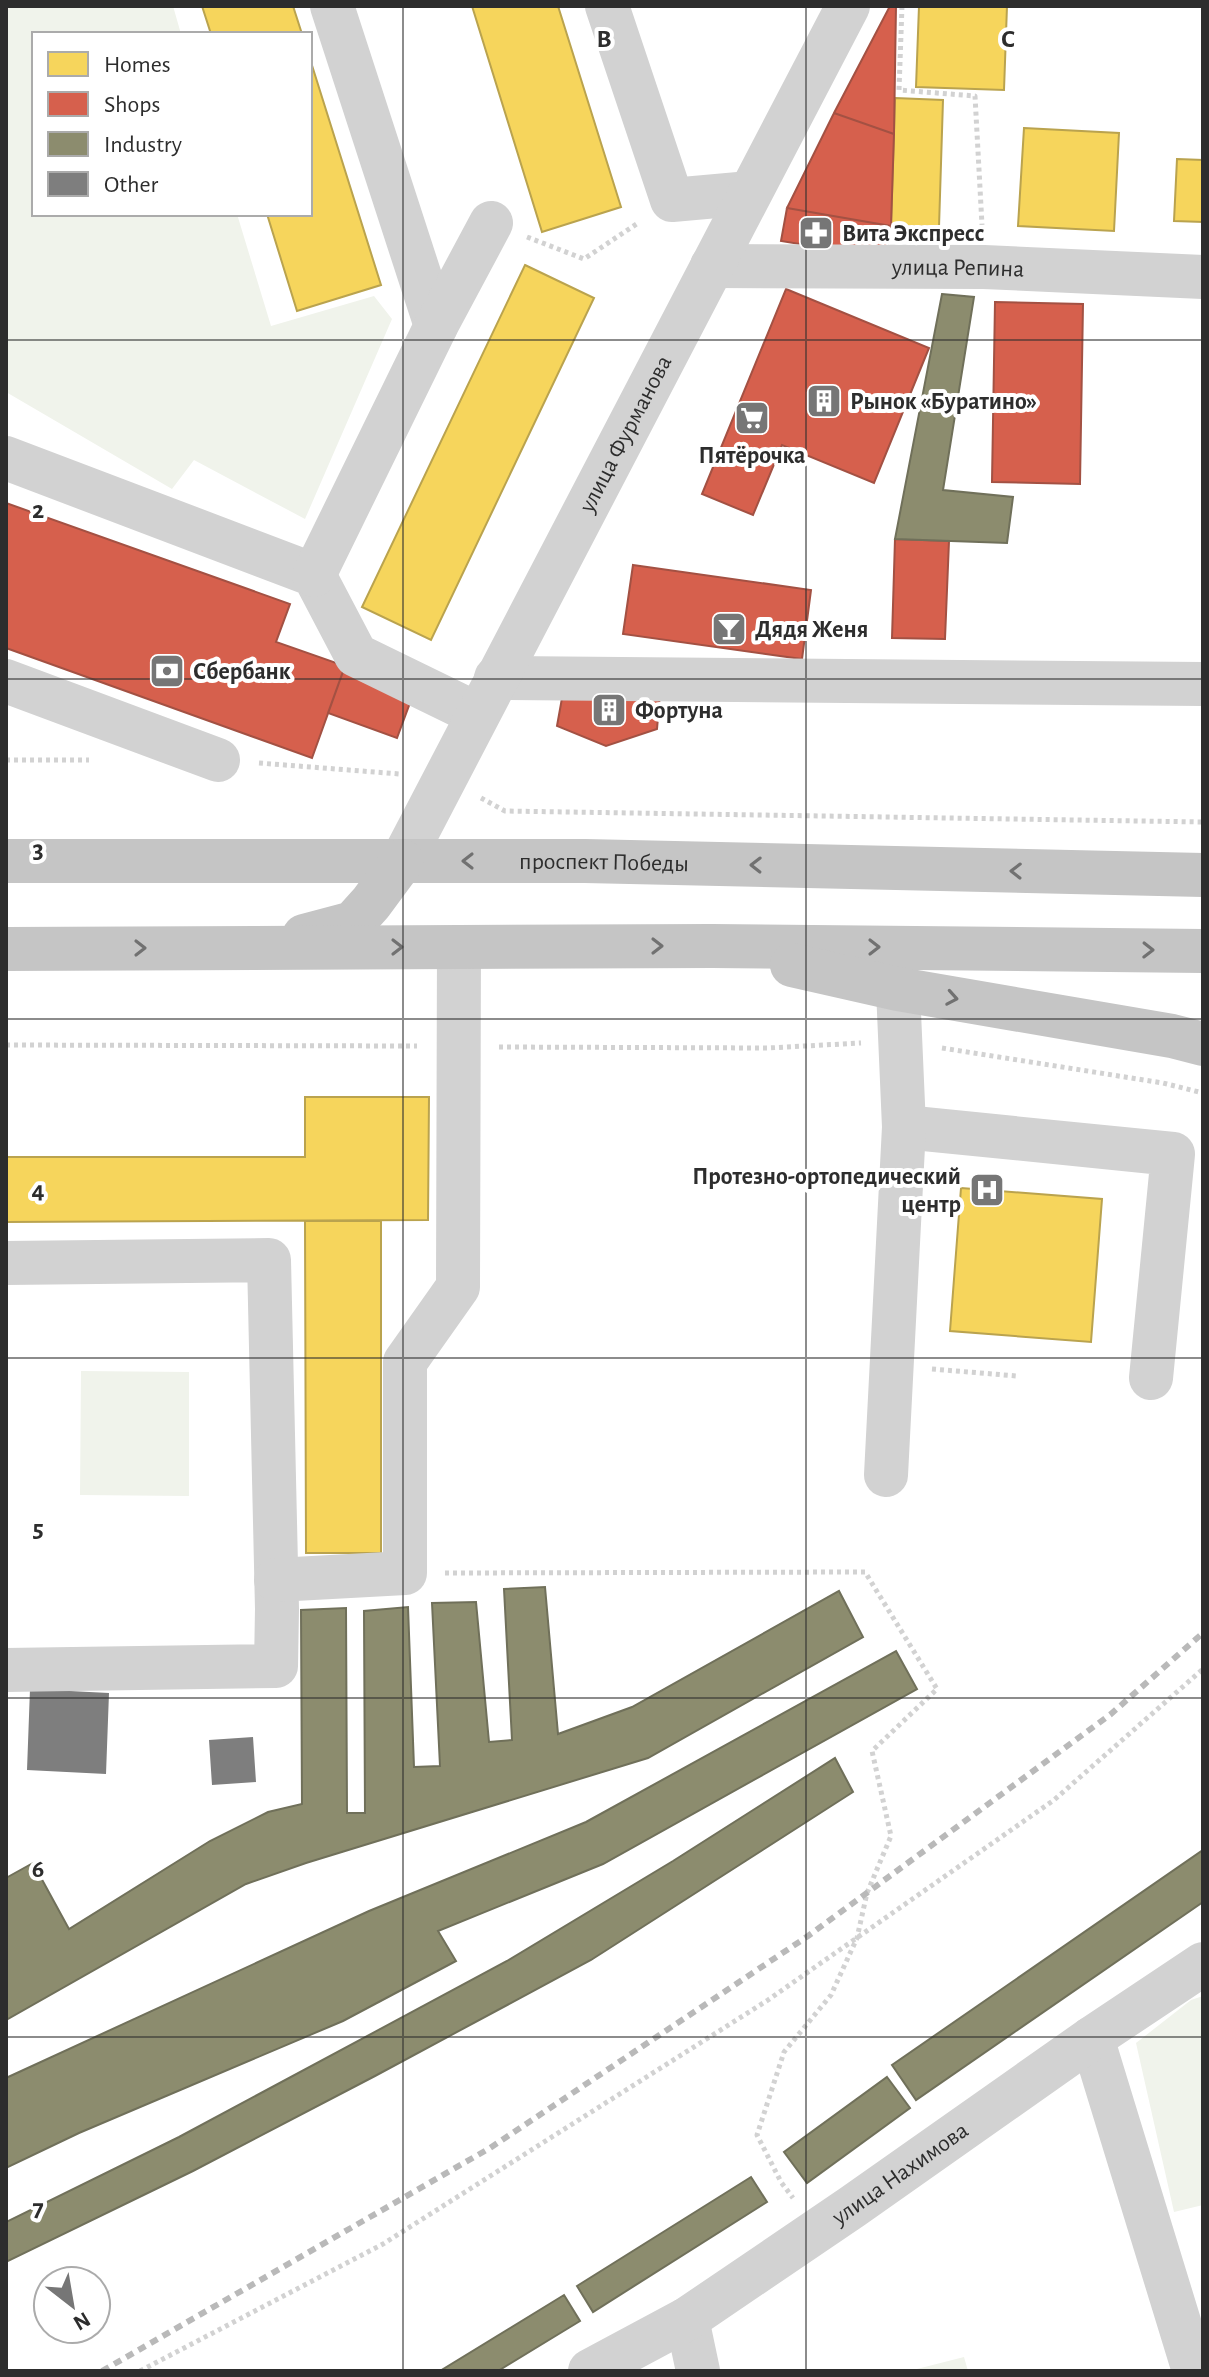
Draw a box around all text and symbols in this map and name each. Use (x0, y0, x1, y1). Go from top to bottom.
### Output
text: B (596, 26, 612, 52)
text: C (1001, 26, 1015, 52)
legend (32, 32, 312, 216)
text: Homes (104, 53, 171, 77)
text: Shops (104, 93, 160, 117)
text: Industry (104, 133, 182, 157)
text: Other (104, 173, 158, 197)
pharmacy icon: Вита Экспресс (797, 214, 835, 252)
place label: Вита Экспресс (842, 222, 984, 246)
street label: улица Репина (891, 256, 1025, 282)
street label: улица Фурманова (575, 352, 676, 517)
building icon: Рынок «Буратино» (805, 382, 843, 420)
place label: Рынок «Буратино» (850, 390, 1037, 414)
supermarket icon: Пятёрочка (733, 399, 771, 437)
place label: Пятёрочка (699, 444, 805, 468)
text: 2 (32, 497, 44, 523)
bar icon: Дядя Женя (710, 610, 748, 648)
place label: Дядя Женя (755, 618, 868, 642)
bank icon: Сбербанк (148, 652, 186, 690)
place label: Сбербанк (193, 660, 291, 684)
building icon: Фортуна (590, 691, 628, 729)
place label: Фортуна (635, 699, 723, 723)
text: 3 (32, 837, 44, 863)
street label: проспект Победы (519, 850, 689, 876)
one-way arrow (461, 852, 474, 870)
one-way arrow (749, 856, 762, 873)
one-way arrow (1009, 862, 1022, 879)
one-way arrow (391, 938, 404, 956)
one-way arrow (651, 938, 664, 955)
one-way arrow (868, 938, 881, 956)
one-way arrow (134, 940, 147, 957)
one-way arrow (1142, 941, 1155, 959)
one-way arrow (945, 989, 959, 1006)
place label: Протезно-ортопедический центр (692, 1165, 961, 1217)
hospital icon: Протезно-ортопедический центр (968, 1171, 1006, 1209)
text: 4 (31, 1177, 45, 1203)
text: 5 (32, 1516, 44, 1542)
text: 6 (32, 1856, 44, 1882)
street label: улица Нахимова (827, 2118, 973, 2230)
text: 7 (32, 2195, 44, 2221)
north arrow (32, 2265, 112, 2345)
text: N (70, 2308, 94, 2335)

